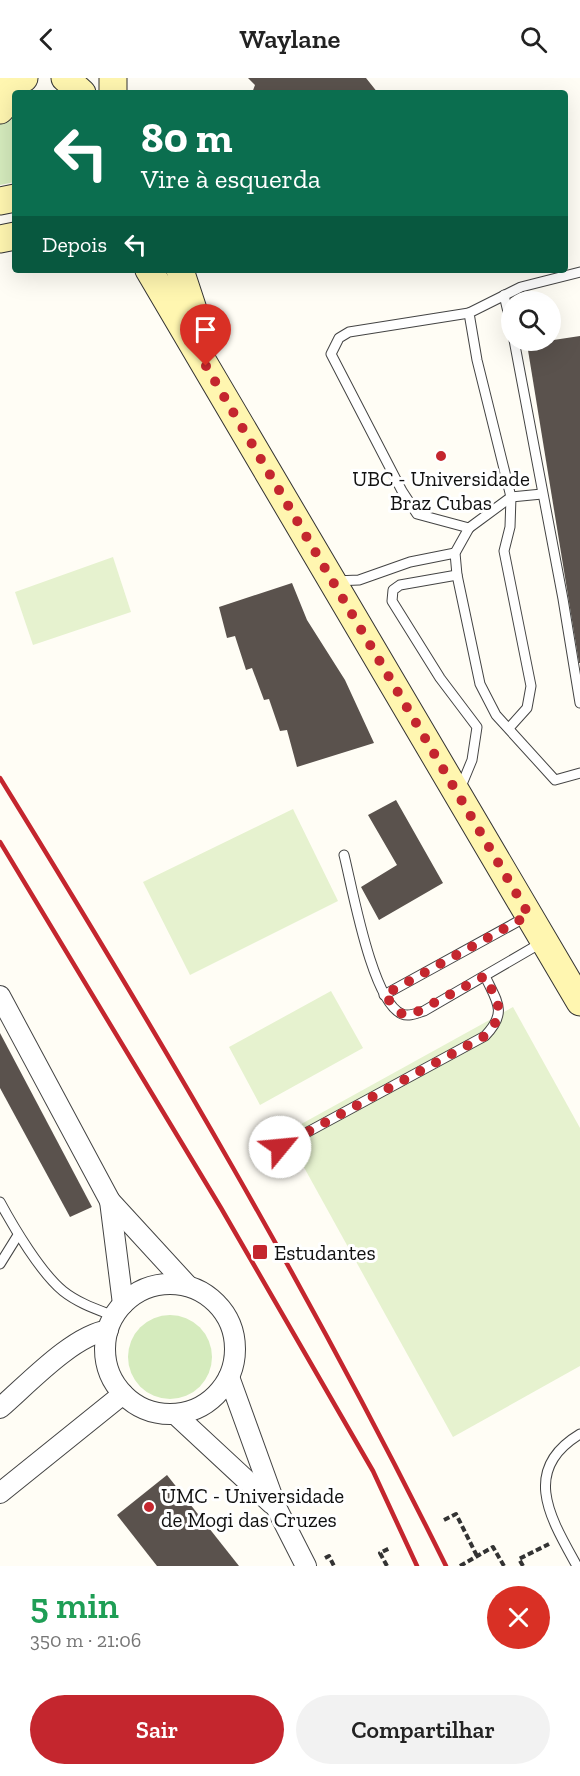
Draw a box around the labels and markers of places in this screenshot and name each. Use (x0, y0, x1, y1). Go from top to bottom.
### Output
pin (180, 304, 231, 366)
marker: UBC - Universidade Braz Cubas (434, 449, 448, 463)
place label: UBC - Universidade Braz Cubas (352, 466, 530, 515)
place label: Estudantes (274, 1240, 376, 1265)
marker: Estudantes (251, 1243, 269, 1261)
place label: UMC - Universidade de Mogi das Cruzes (161, 1483, 344, 1532)
marker: UMC - Universidade de Mogi das Cruzes (142, 1500, 156, 1514)

